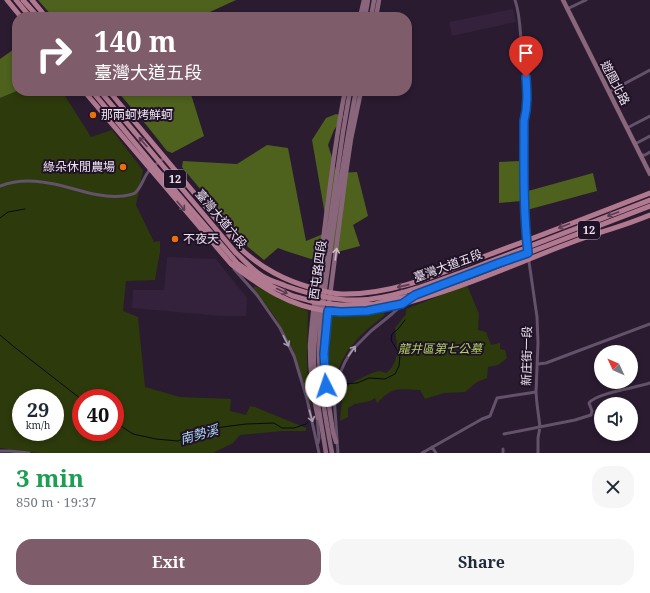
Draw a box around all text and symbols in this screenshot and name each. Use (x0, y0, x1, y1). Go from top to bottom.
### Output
text: 140 m (94, 22, 176, 60)
icon: right (28, 28, 80, 80)
pin (509, 36, 543, 77)
icon: arrive (515, 42, 537, 64)
street label: 遊園北路 (597, 58, 634, 108)
text: 臺灣大道五段 (94, 60, 202, 84)
place label: 那兩蚵烤鮮蚵 (101, 106, 173, 123)
marker: 那兩蚵烤鮮蚵 (88, 110, 98, 120)
one-way arrow (138, 136, 147, 147)
place label: 綠朵休閒農場 (43, 158, 115, 175)
marker: 綠朵休閒農場 (118, 162, 128, 172)
road number: 12 (164, 170, 186, 188)
street label: 臺灣大道六段 (192, 186, 251, 252)
one-way arrow (177, 201, 186, 212)
one-way arrow (608, 210, 620, 218)
road number: 12 (578, 221, 600, 239)
one-way arrow (558, 223, 570, 231)
place label: 不夜天 (183, 230, 219, 247)
marker: 不夜天 (170, 234, 180, 244)
street label: 西屯路四段 (305, 239, 330, 301)
street label: 臺灣大道五段 (411, 245, 485, 286)
one-way arrow (332, 248, 340, 261)
one-way arrow (396, 282, 409, 290)
one-way arrow (276, 288, 288, 295)
street label: 新庄街一段 (517, 326, 536, 386)
one-way arrow (283, 335, 291, 347)
park label: 龍井區第七公墓 (398, 340, 484, 357)
north arrow (594, 345, 638, 389)
map controls (594, 345, 638, 441)
one-way arrow (348, 346, 356, 357)
position arrow (305, 365, 347, 407)
speed limit sign: 40 (72, 389, 124, 441)
text: 29 (27, 396, 49, 423)
button: sound (594, 397, 638, 441)
one-way arrow (308, 410, 315, 423)
text: km/h (26, 418, 50, 432)
water label: 南勢溪 (178, 420, 222, 448)
text: 3 min (16, 461, 84, 494)
button: close (592, 466, 634, 508)
text: 850 m · 19:37 (16, 493, 96, 511)
button: Exit (16, 539, 321, 585)
button: Share (329, 539, 634, 585)

